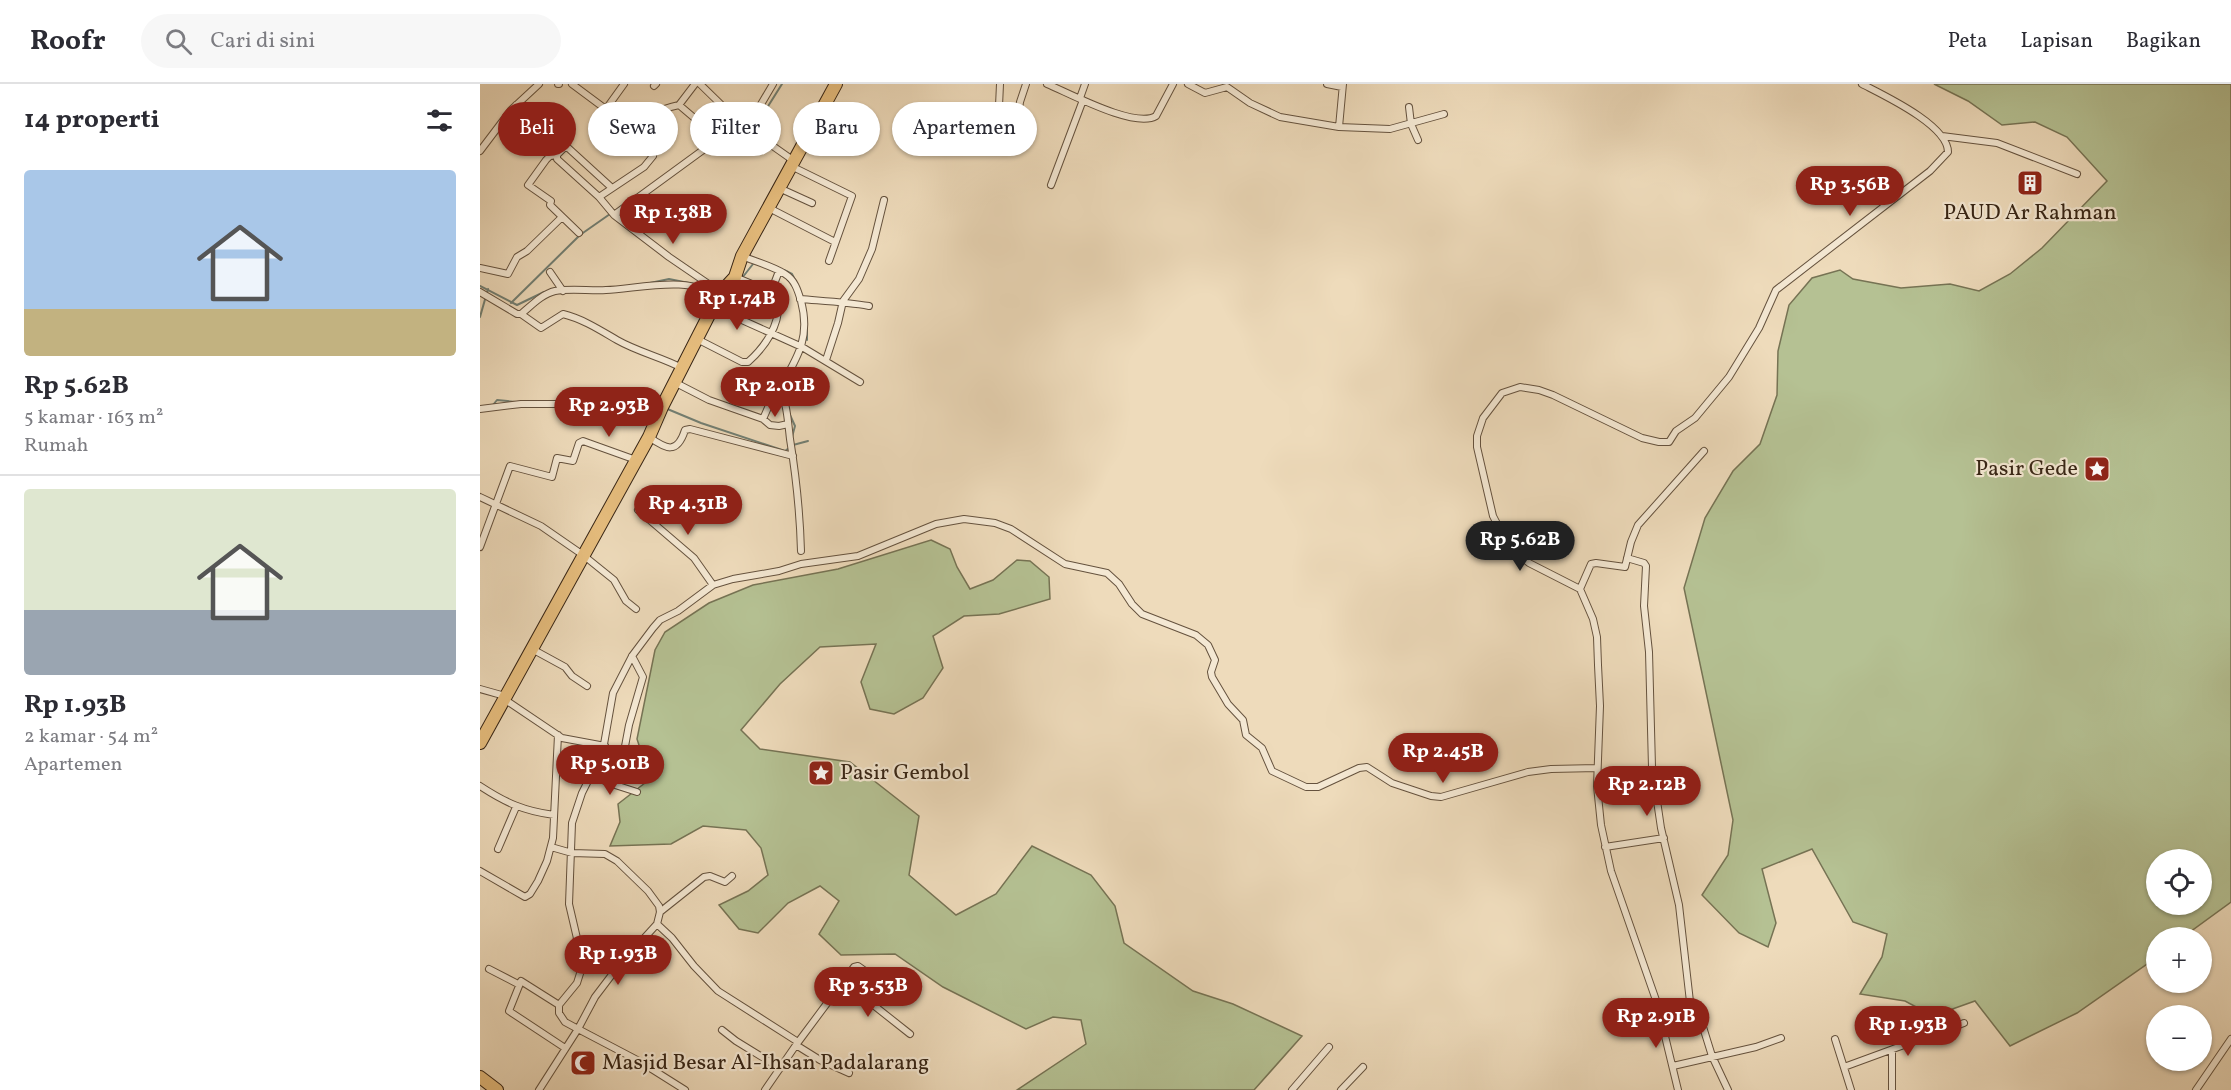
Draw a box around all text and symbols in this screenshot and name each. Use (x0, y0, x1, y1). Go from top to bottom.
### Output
search box (141, 14, 561, 68)
text: Roofr (30, 22, 105, 61)
icon: search (162, 25, 195, 58)
text: Cari di sini (210, 26, 315, 57)
text: Peta (1948, 27, 1987, 56)
text: Lapisan (2020, 27, 2093, 56)
text: Bagikan (2126, 27, 2201, 56)
text: 14 properti (24, 102, 160, 138)
chip: Beli (498, 102, 576, 156)
chip: Sewa (588, 102, 678, 156)
chip: Filter (690, 102, 781, 156)
chip: Baru (793, 102, 880, 156)
chip: Apartemen (892, 102, 1037, 156)
icon: filters (423, 104, 456, 137)
pin: Rp 3.56B (1788, 166, 1912, 217)
building icon: PAUD Ar Rahman (2015, 168, 2045, 198)
text: Rp 3.56B (1810, 171, 1890, 199)
pin: Rp 1.38B (611, 194, 735, 245)
place label: PAUD Ar Rahman (1943, 198, 2117, 229)
text: Rp 1.38B (634, 199, 712, 227)
icon: home (186, 209, 294, 317)
pin: Rp 1.74B (675, 280, 799, 331)
text: Rp 1.74B (698, 285, 776, 313)
pin: Rp 2.01B (713, 367, 837, 418)
text: Rp 5.62B (24, 368, 129, 404)
text: Rp 2.01B (735, 372, 815, 400)
pin: Rp 2.93B (547, 387, 671, 438)
text: Rp 2.93B (568, 392, 650, 420)
text: 5 kamar · 163 m² (24, 404, 163, 432)
text: Rumah (24, 432, 89, 460)
place label: Pasir Gede (1975, 454, 2078, 485)
place icon: Pasir Gede (2082, 454, 2112, 484)
pin: Rp 4.31B (626, 485, 750, 536)
text: Rp 4.31B (648, 490, 728, 518)
pin: Rp 5.62B (1458, 521, 1582, 572)
text: Rp 5.62B (1480, 526, 1560, 554)
icon: home (186, 528, 294, 636)
text: Rp 1.93B (24, 687, 126, 723)
text: 2 kamar · 54 m² (24, 723, 158, 751)
pin: Rp 2.45B (1381, 733, 1505, 784)
text: Rp 2.45B (1402, 738, 1484, 766)
pin: Rp 5.01B (548, 745, 672, 796)
text: Rp 5.01B (570, 750, 650, 778)
text: Apartemen (24, 751, 123, 779)
place icon: Pasir Gembol (806, 758, 836, 788)
place label: Pasir Gembol (840, 758, 969, 789)
pin: Rp 2.12B (1585, 766, 1709, 817)
text: Rp 2.12B (1608, 771, 1686, 799)
map controls (2146, 849, 2212, 1071)
button: locate (2146, 849, 2212, 915)
button: + (2146, 927, 2212, 993)
pin: Rp 1.93B (556, 935, 680, 986)
text: Rp 1.93B (579, 940, 657, 968)
pin: Rp 3.53B (806, 967, 930, 1018)
text: Rp 3.53B (828, 972, 908, 1000)
pin: Rp 2.91B (1594, 998, 1718, 1049)
text: Rp 2.91B (1616, 1003, 1696, 1031)
button: − (2146, 1005, 2212, 1071)
pin: Rp 1.93B (1846, 1006, 1970, 1057)
text: Rp 1.93B (1869, 1011, 1947, 1039)
mosque icon: Masjid Besar Al-Ihsan Padalarang (568, 1048, 598, 1078)
place label: Masjid Besar Al-Ihsan Padalarang (602, 1048, 929, 1079)

